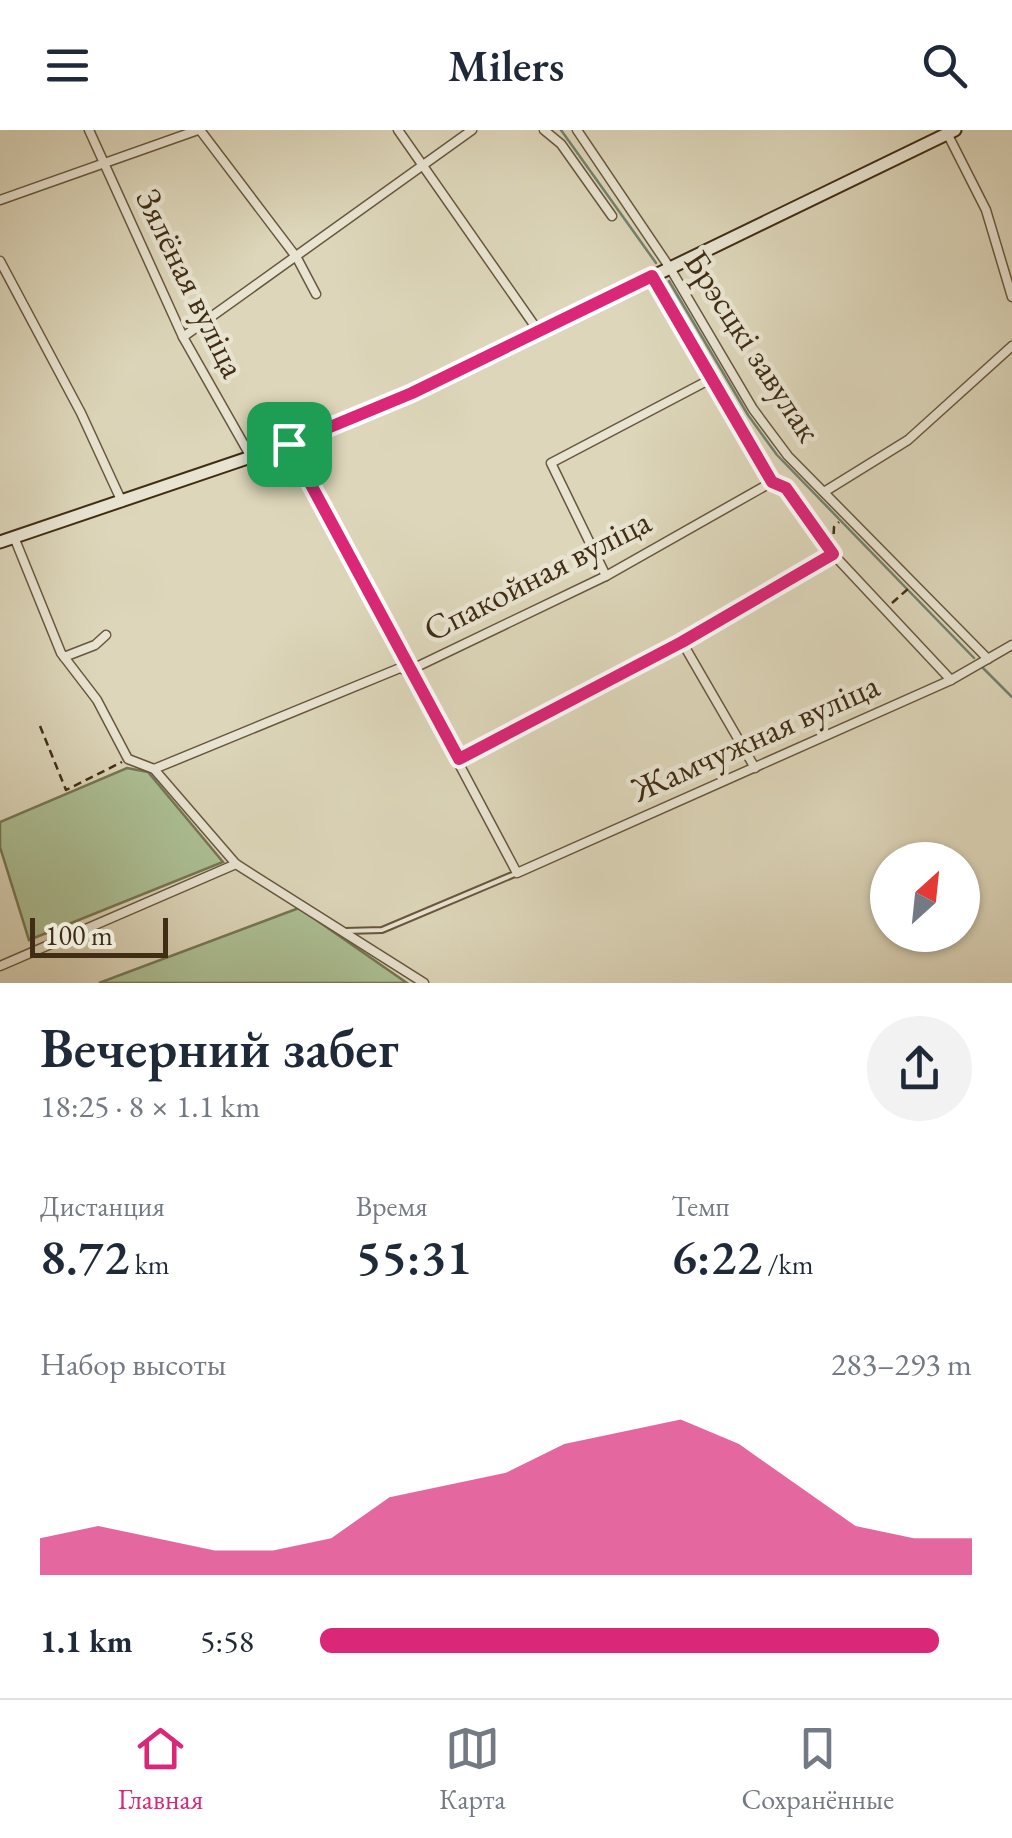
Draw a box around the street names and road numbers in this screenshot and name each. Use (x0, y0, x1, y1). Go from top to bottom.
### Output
street label: Зялёная вуліца (125, 181, 257, 385)
street label: Брэсцкі завулак (674, 241, 832, 451)
street label: Спакойная вуліца (416, 498, 659, 652)
street label: Жамчужная вуліца (623, 662, 886, 813)

